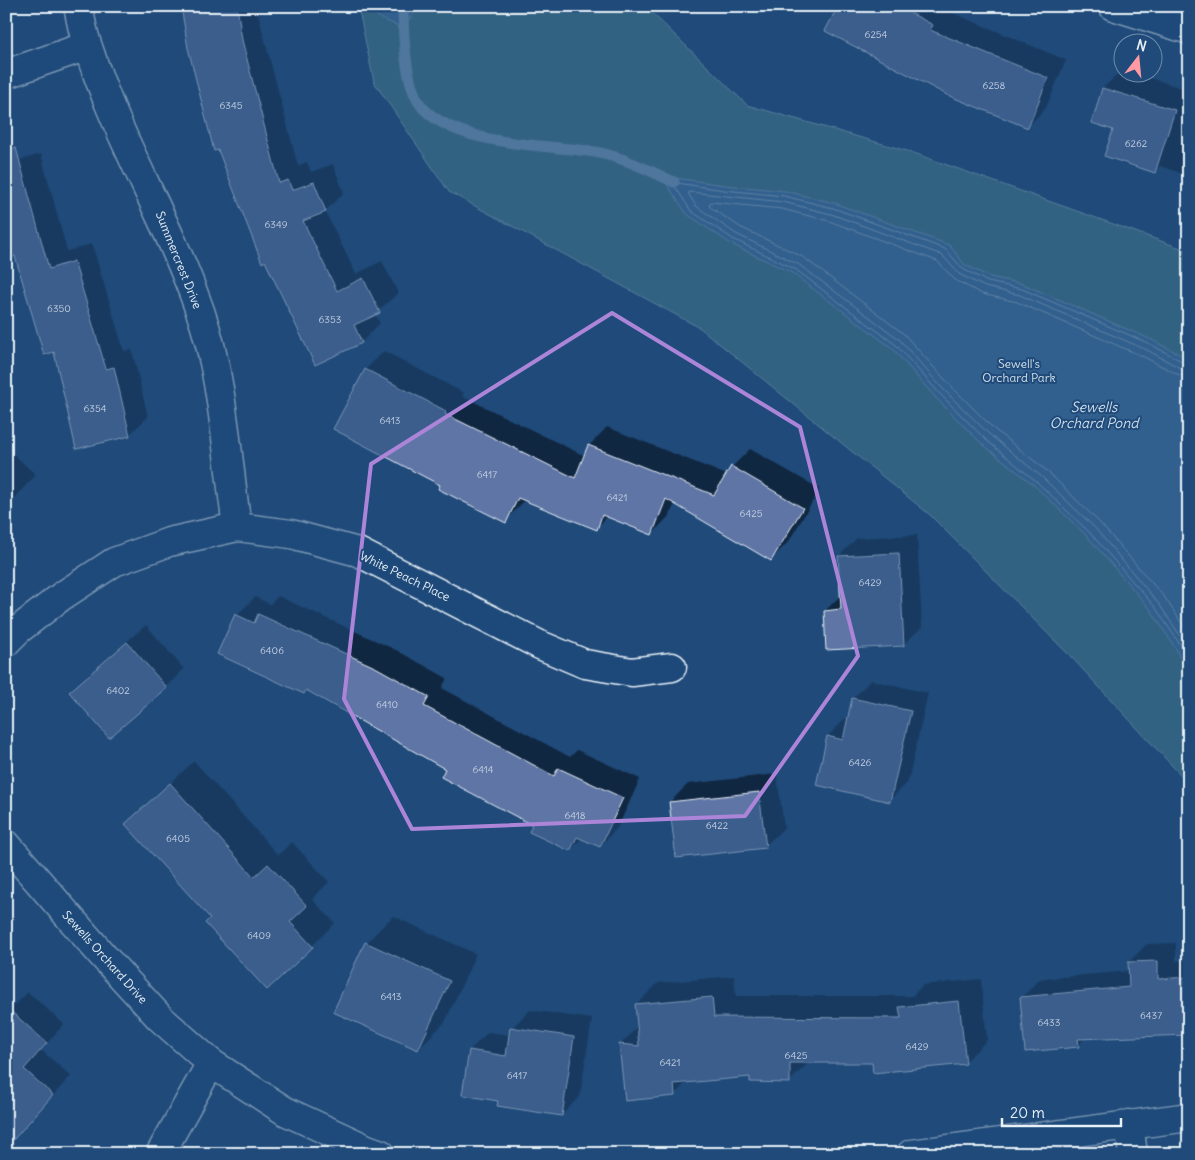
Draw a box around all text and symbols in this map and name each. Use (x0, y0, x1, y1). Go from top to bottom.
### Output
house number: 6254 (865, 28, 888, 41)
north arrow (1112, 32, 1162, 82)
text: N (1134, 36, 1149, 55)
house number: 6258 (983, 79, 1006, 92)
house number: 6345 (220, 99, 243, 112)
house number: 6262 (1125, 137, 1148, 150)
street label: Summercrest Drive (153, 209, 205, 311)
house number: 6349 (265, 218, 288, 231)
house number: 6350 (47, 302, 71, 315)
house number: 6353 (319, 313, 342, 326)
park label: Sewell's Orchard Park (982, 356, 1056, 385)
water label: Sewells Orchard Pond (1049, 398, 1140, 432)
house number: 6354 (84, 402, 107, 415)
house number: 6413 (379, 414, 401, 427)
house number: 6417 (477, 468, 497, 481)
house number: 6421 (607, 491, 628, 504)
house number: 6425 (740, 507, 763, 520)
street label: White Peach Place (357, 548, 453, 604)
house number: 6429 (859, 576, 882, 589)
house number: 6406 (260, 644, 284, 657)
house number: 6402 (106, 684, 130, 697)
house number: 6410 (376, 698, 398, 711)
house number: 6426 (849, 756, 872, 769)
house number: 6414 (472, 763, 494, 776)
house number: 6418 (564, 809, 586, 822)
house number: 6422 (706, 819, 729, 832)
house number: 6405 (166, 832, 190, 845)
street label: Sewells Orchard Drive (59, 907, 151, 1007)
house number: 6409 (247, 929, 271, 942)
house number: 6413 (380, 990, 402, 1003)
house number: 6437 (1140, 1009, 1162, 1022)
house number: 6433 (1038, 1016, 1061, 1029)
house number: 6429 (906, 1040, 929, 1053)
house number: 6425 (785, 1049, 808, 1062)
house number: 6421 (660, 1056, 681, 1069)
house number: 6417 (507, 1069, 527, 1082)
scale bar (1002, 1095, 1121, 1127)
text: 20 m (1010, 1103, 1045, 1122)

